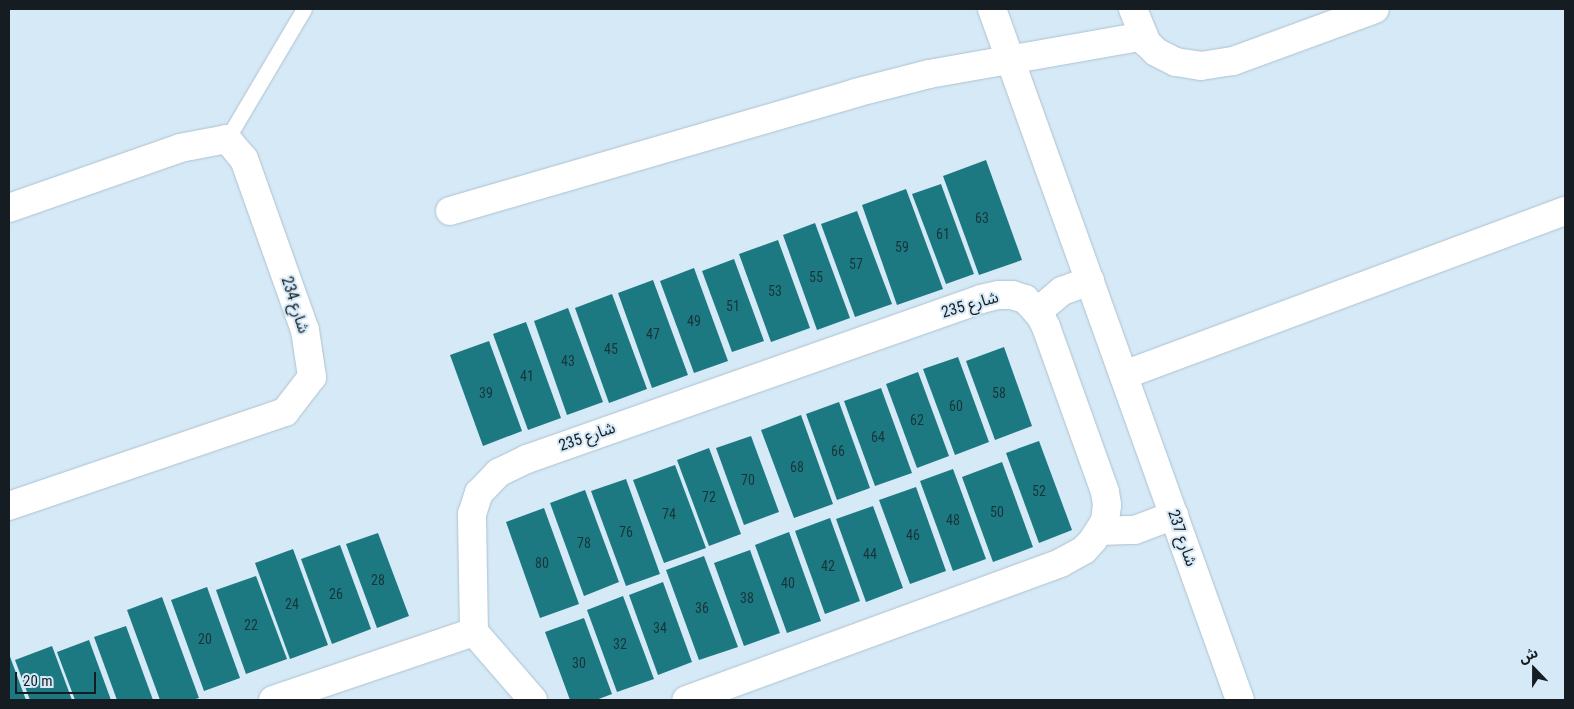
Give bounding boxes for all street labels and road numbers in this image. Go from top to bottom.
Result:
street label: شارع 234 [277,274,313,336]
street label: شارع 235 [939,288,1001,322]
street label: شارع 235 [556,418,618,456]
street label: شارع 237 [1163,507,1201,569]

